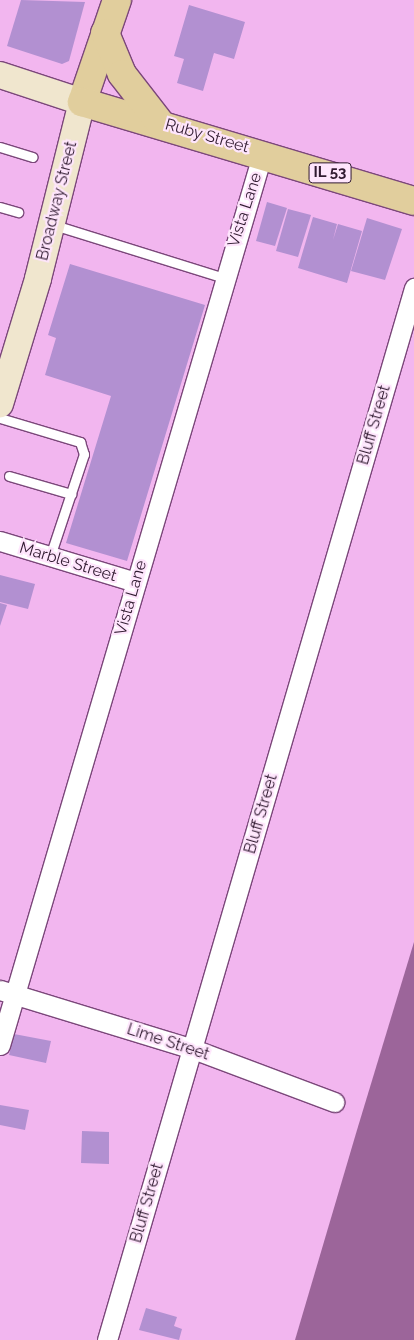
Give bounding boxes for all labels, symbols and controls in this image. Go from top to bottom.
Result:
street label: Ruby Street [163,115,251,157]
street label: Broadway Street [33,139,81,263]
road number: IL 53 [308,160,352,186]
street label: Vista Lane [224,170,266,250]
street label: Bluff Street [353,383,395,467]
street label: Marble Street [17,538,119,586]
street label: Vista Lane [111,558,151,638]
street label: Bluff Street [240,772,282,856]
street label: Lime Street [124,1020,212,1064]
street label: Bluff Street [126,1161,168,1245]

